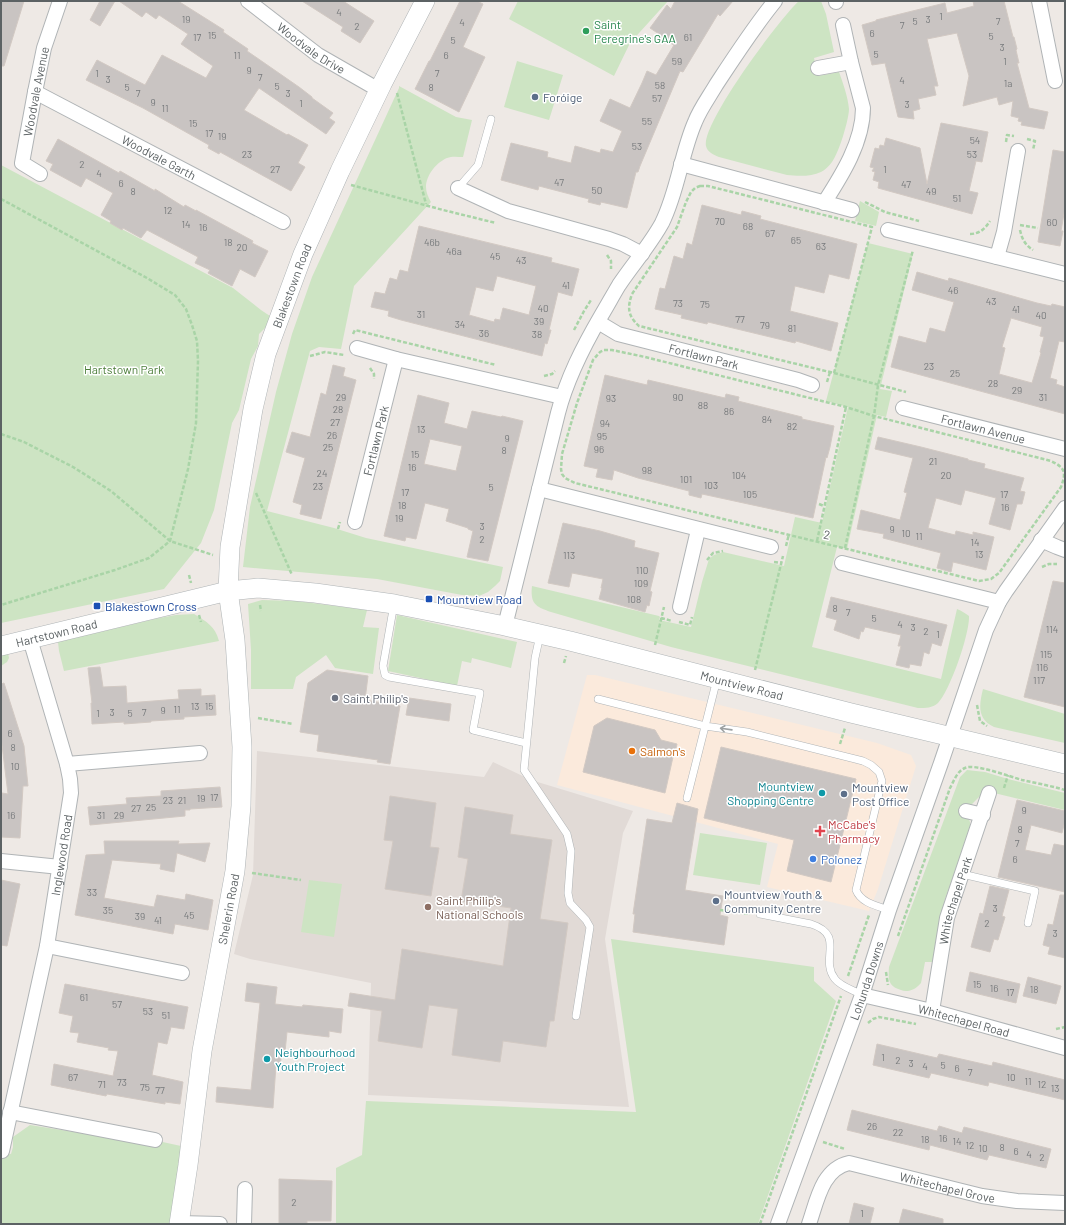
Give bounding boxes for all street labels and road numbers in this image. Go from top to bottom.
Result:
street label: Woodvale Drive [275,19,348,76]
street label: Woodvale Avenue [20,45,51,137]
street label: Woodvale Garth [120,132,198,182]
street label: Blakestown Road [269,241,314,330]
street label: Fortlawn Park [667,340,740,372]
street label: Fortlawn Park [360,404,391,477]
street label: Fortlawn Avenue [940,411,1027,446]
street label: 2 [822,526,832,542]
street label: Hartstown Road [14,616,99,649]
street label: Mountview Road [699,668,785,702]
street label: Inglewood Road [48,813,75,897]
street label: Whitechapel Park [936,855,974,946]
street label: Shelerin Road [215,872,241,946]
street label: Lohunda Downs [846,939,886,1022]
street label: Whitechapel Road [917,1001,1011,1039]
street label: Whitechapel Grove [898,1169,996,1205]

